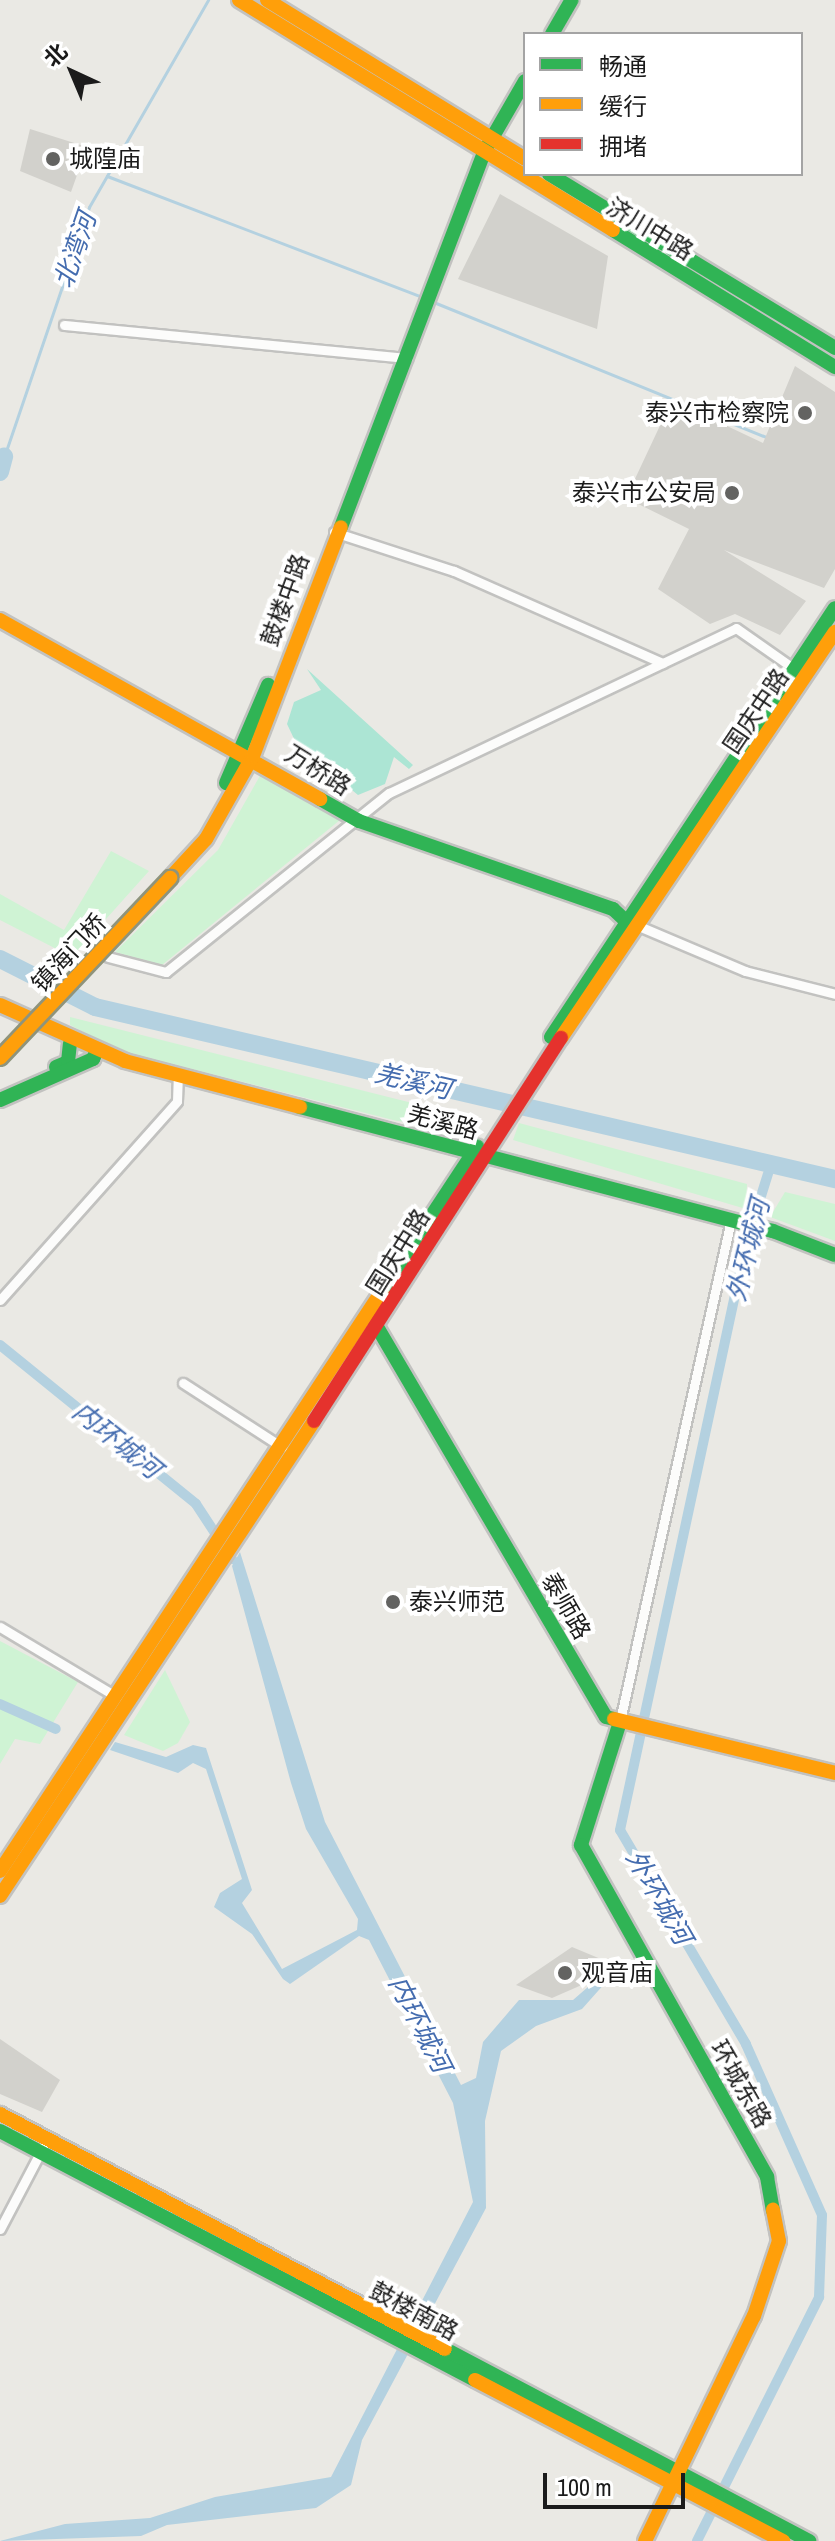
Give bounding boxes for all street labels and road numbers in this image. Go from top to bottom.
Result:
street label: 济川中路 [601,192,699,266]
street label: 鼓楼中路 [255,550,315,650]
street label: 国庆中路 [717,663,795,759]
street label: 万桥路 [280,739,356,801]
street label: 镇海门桥 [26,908,112,998]
street label: 羌溪路 [404,1099,482,1145]
street label: 国庆中路 [360,1204,436,1300]
street label: 泰师路 [536,1568,596,1644]
street label: 环城东路 [705,2035,777,2133]
street label: 鼓楼南路 [365,2276,463,2346]

